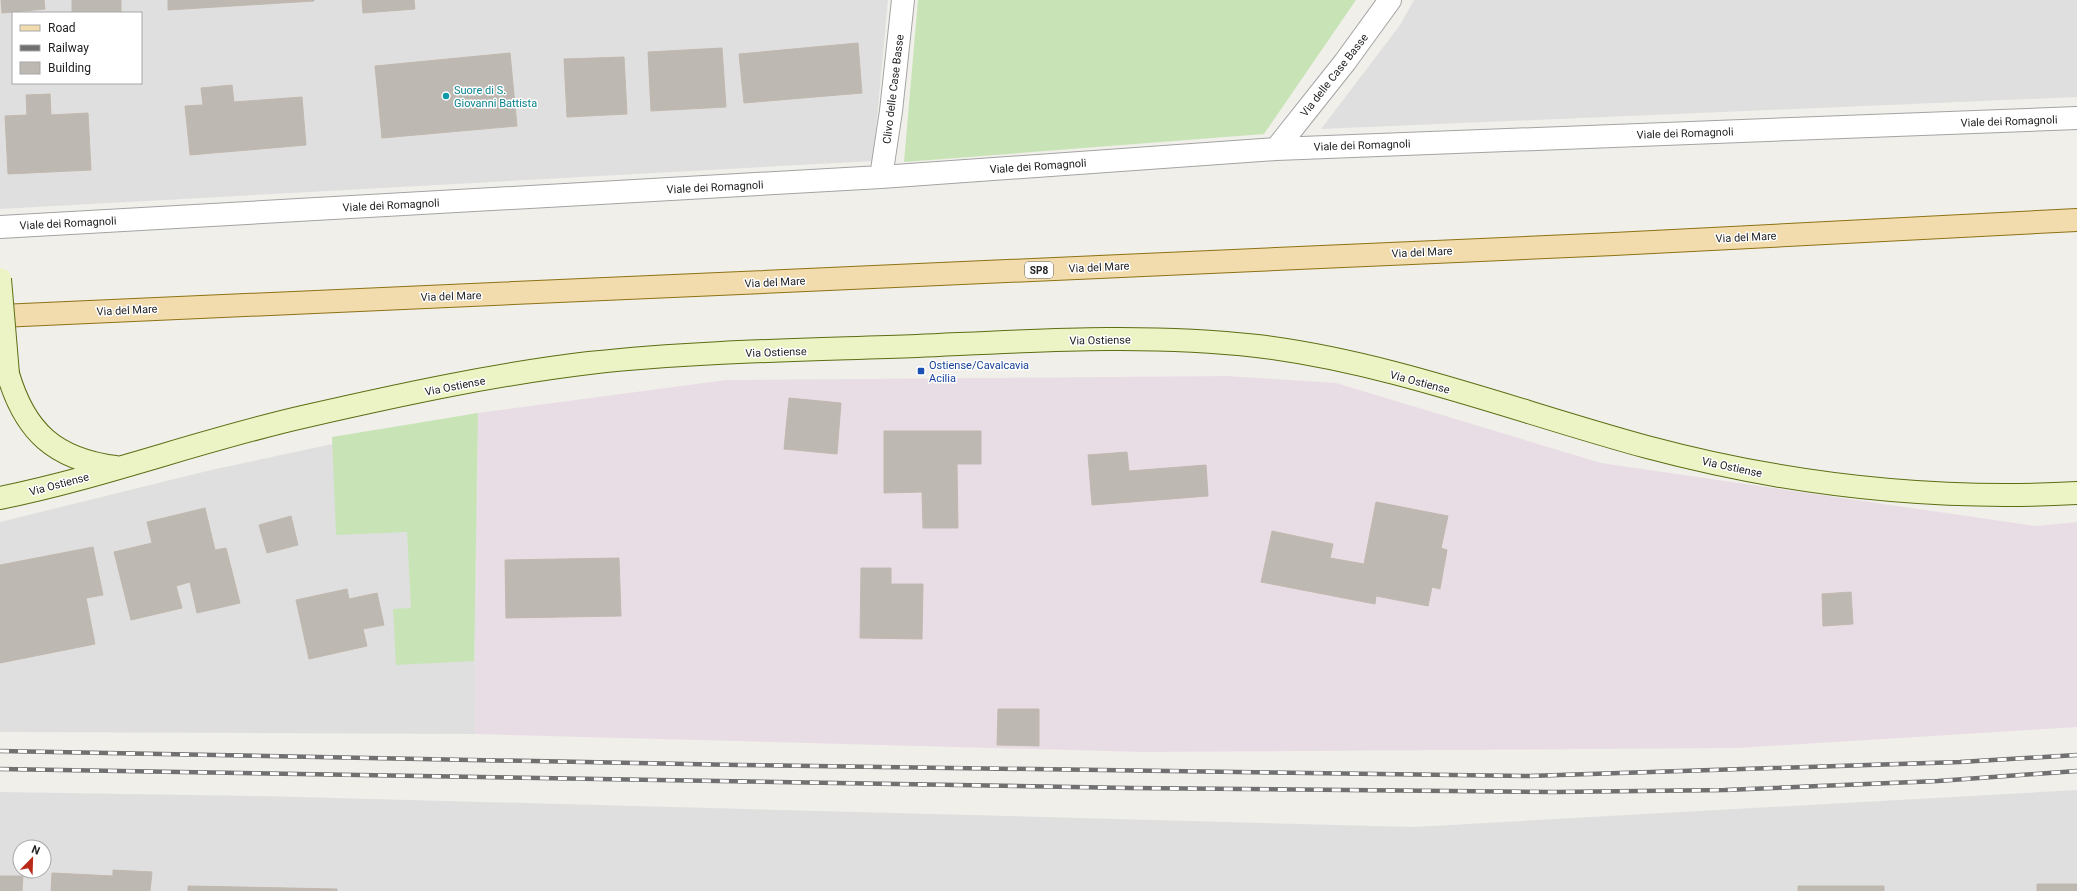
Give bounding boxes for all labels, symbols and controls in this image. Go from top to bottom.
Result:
legend [12,12,142,84]
text: Road [48,21,76,35]
street label: Via delle Case Basse [1298,31,1371,119]
street label: Clivo delle Case Basse [880,33,907,145]
text: Railway [48,41,89,55]
text: Building [48,61,91,75]
place label: Suore di S. Giovanni Battista [454,84,537,110]
marker: Suore di S. Giovanni Battista [441,91,451,101]
street label: Viale dei Romagnoli [1960,113,2058,130]
street label: Viale dei Romagnoli [1636,125,1734,142]
street label: Viale dei Romagnoli [1313,137,1411,154]
street label: Viale dei Romagnoli [989,157,1087,176]
street label: Viale dei Romagnoli [666,178,764,197]
street label: Viale dei Romagnoli [342,196,440,215]
street label: Viale dei Romagnoli [19,214,117,233]
street label: Via del Mare [1715,229,1777,246]
street label: Via del Mare [1391,244,1453,261]
street label: Via del Mare [1068,259,1130,276]
road number: SP8 [1025,262,1053,278]
street label: Via del Mare [744,274,806,291]
street label: Via del Mare [420,289,482,304]
street label: Via del Mare [96,302,158,319]
street label: Via Ostiense [1069,333,1131,348]
street label: Via Ostiense [745,345,807,360]
place label: Ostiense/Cavalcavia Acilia [929,359,1029,385]
marker: Ostiense/Cavalcavia Acilia [916,366,926,376]
street label: Via Ostiense [1389,368,1451,397]
street label: Via Ostiense [424,374,487,399]
street label: Via Ostiense [1701,455,1763,480]
street label: Via Ostiense [28,470,91,499]
north arrow [12,839,52,879]
text: N [30,843,42,858]

